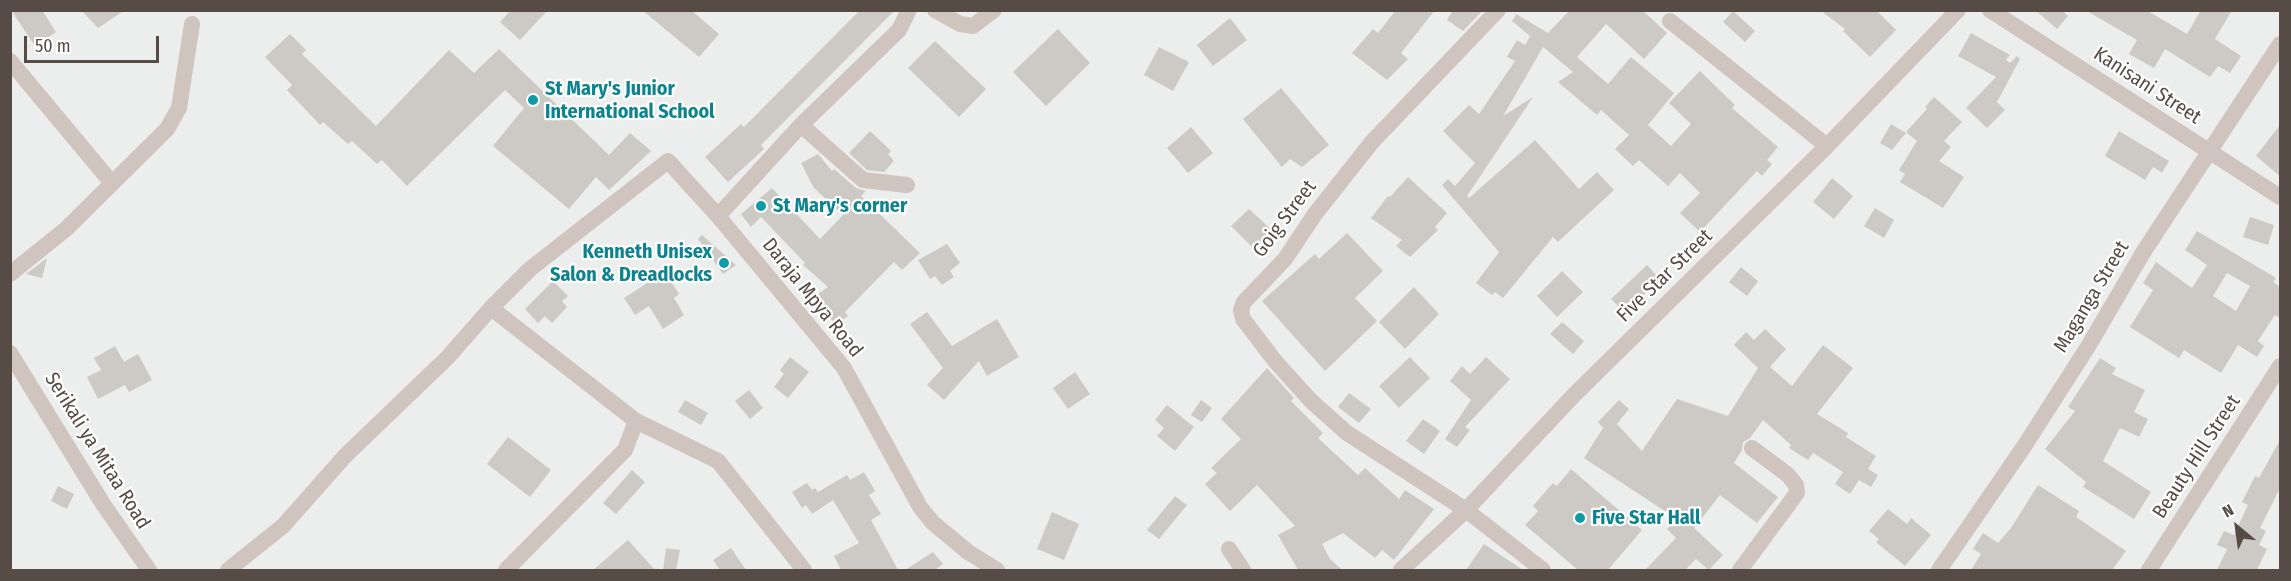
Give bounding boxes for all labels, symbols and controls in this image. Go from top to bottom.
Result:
scale bar [27,24,162,62]
text: 50 m [35,35,71,57]
street label: Kanisani Street [2089,42,2205,130]
place label: St Mary's Junior International School [545,77,715,124]
marker: St Mary's Junior International School [526,93,540,107]
street label: Goig Street [1248,176,1322,262]
place label: St Mary's corner [773,194,907,218]
marker: St Mary's corner [754,199,768,213]
street label: Five Star Street [1612,224,1718,328]
street label: Daraja Mpya Road [757,234,867,362]
street label: Maganga Street [2049,237,2135,357]
place label: Kenneth Unisex Salon & Dreadlocks [550,240,712,287]
marker: Kenneth Unisex Salon & Dreadlocks [717,256,731,270]
street label: Serikali ya Mitaa Road [39,368,155,534]
street label: Beauty Hill Street [2148,391,2246,523]
north arrow [2207,497,2267,557]
text: N [2219,500,2237,521]
place label: Five Star Hall [1592,506,1700,530]
marker: Five Star Hall [1573,511,1587,525]

